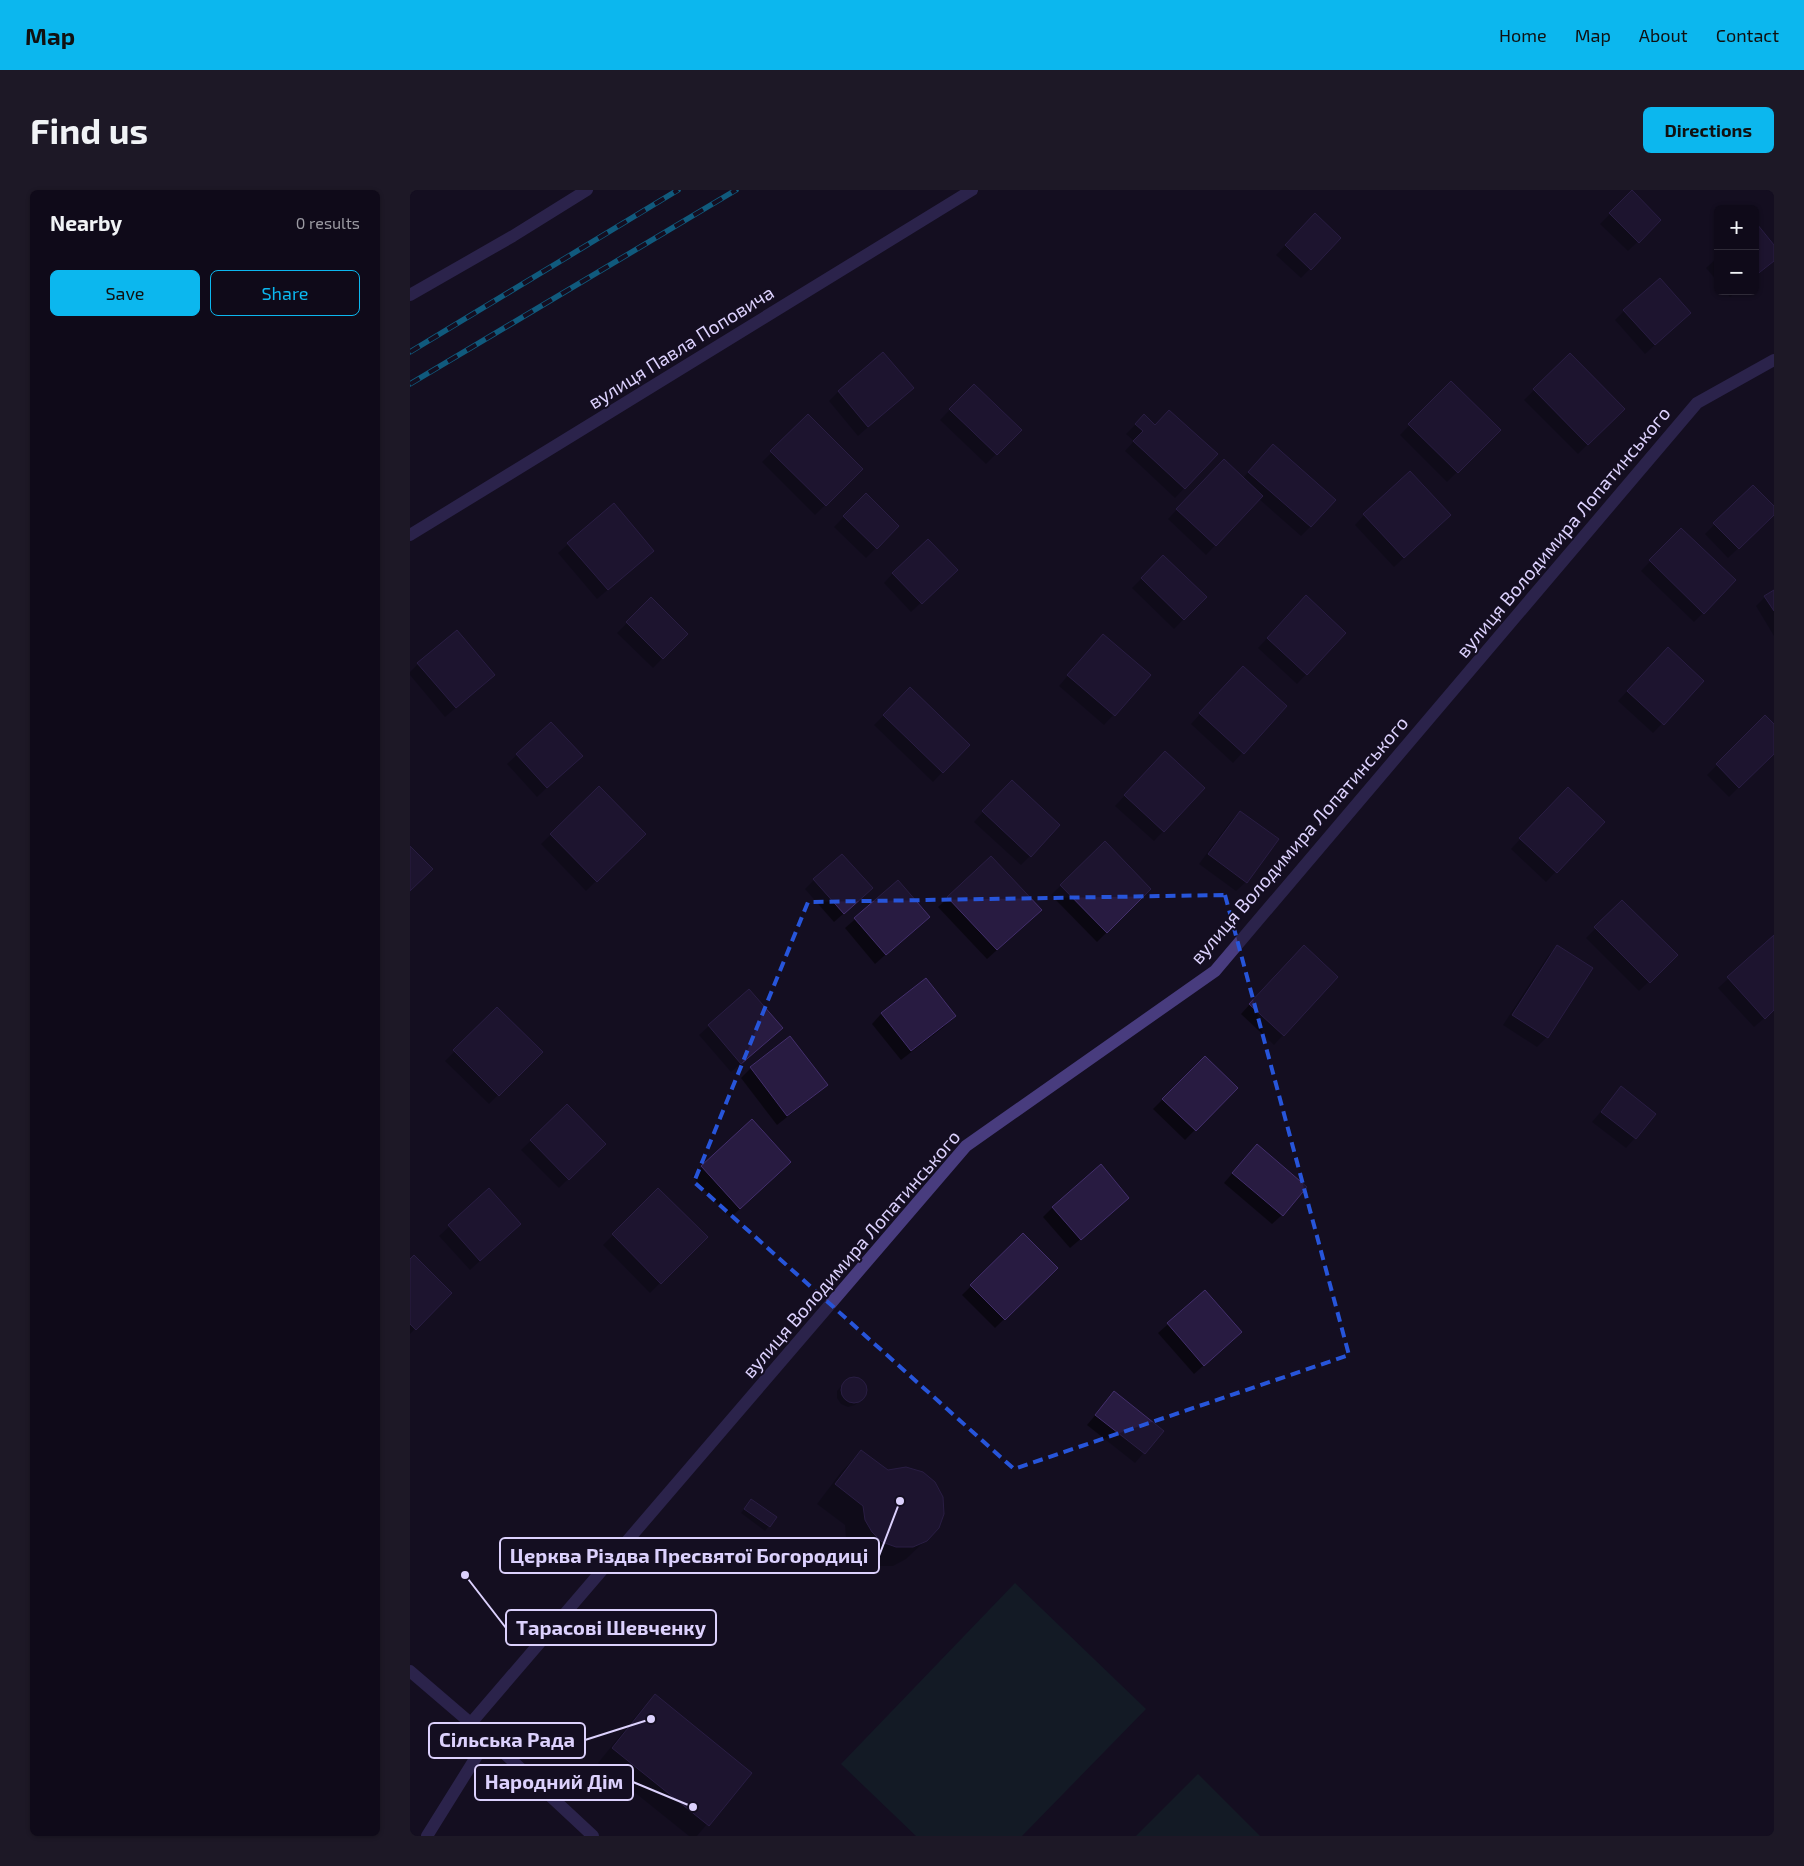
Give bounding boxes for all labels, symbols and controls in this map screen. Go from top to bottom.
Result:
text: Map [25,21,75,50]
text: Home [1499,24,1547,46]
text: Map [1575,24,1611,46]
text: About [1639,24,1688,46]
text: Contact [1716,24,1779,46]
button: Directions [1643,107,1774,153]
text: Find us [30,109,148,151]
map controls [1714,205,1759,295]
button: + [1714,205,1759,250]
text: Nearby [50,210,122,235]
text: 0 results [296,213,360,232]
button: − [1714,250,1759,295]
button: Save [50,270,200,316]
button: Share [210,270,360,316]
street label: вулиця Павла Поповича [584,280,778,414]
street label: вулиця Володимира Лопатинського [1451,402,1675,662]
street label: вулиця Володимира Лопатинського [1185,711,1413,969]
street label: вулиця Володимира Лопатинського [737,1125,965,1383]
callout: Церква Різдва Пресвятої Богородиці [500,1538,879,1573]
text: Церква Різдва Пресвятої Богородиці [510,1543,868,1567]
callout: Тарасові Шевченку [506,1610,716,1645]
text: Тарасові Шевченку [516,1615,707,1639]
callout: Сільська Рада [429,1723,585,1758]
text: Сільська Рада [439,1727,575,1751]
callout: Народний Дім [475,1765,633,1800]
text: Народний Дім [485,1769,623,1793]

